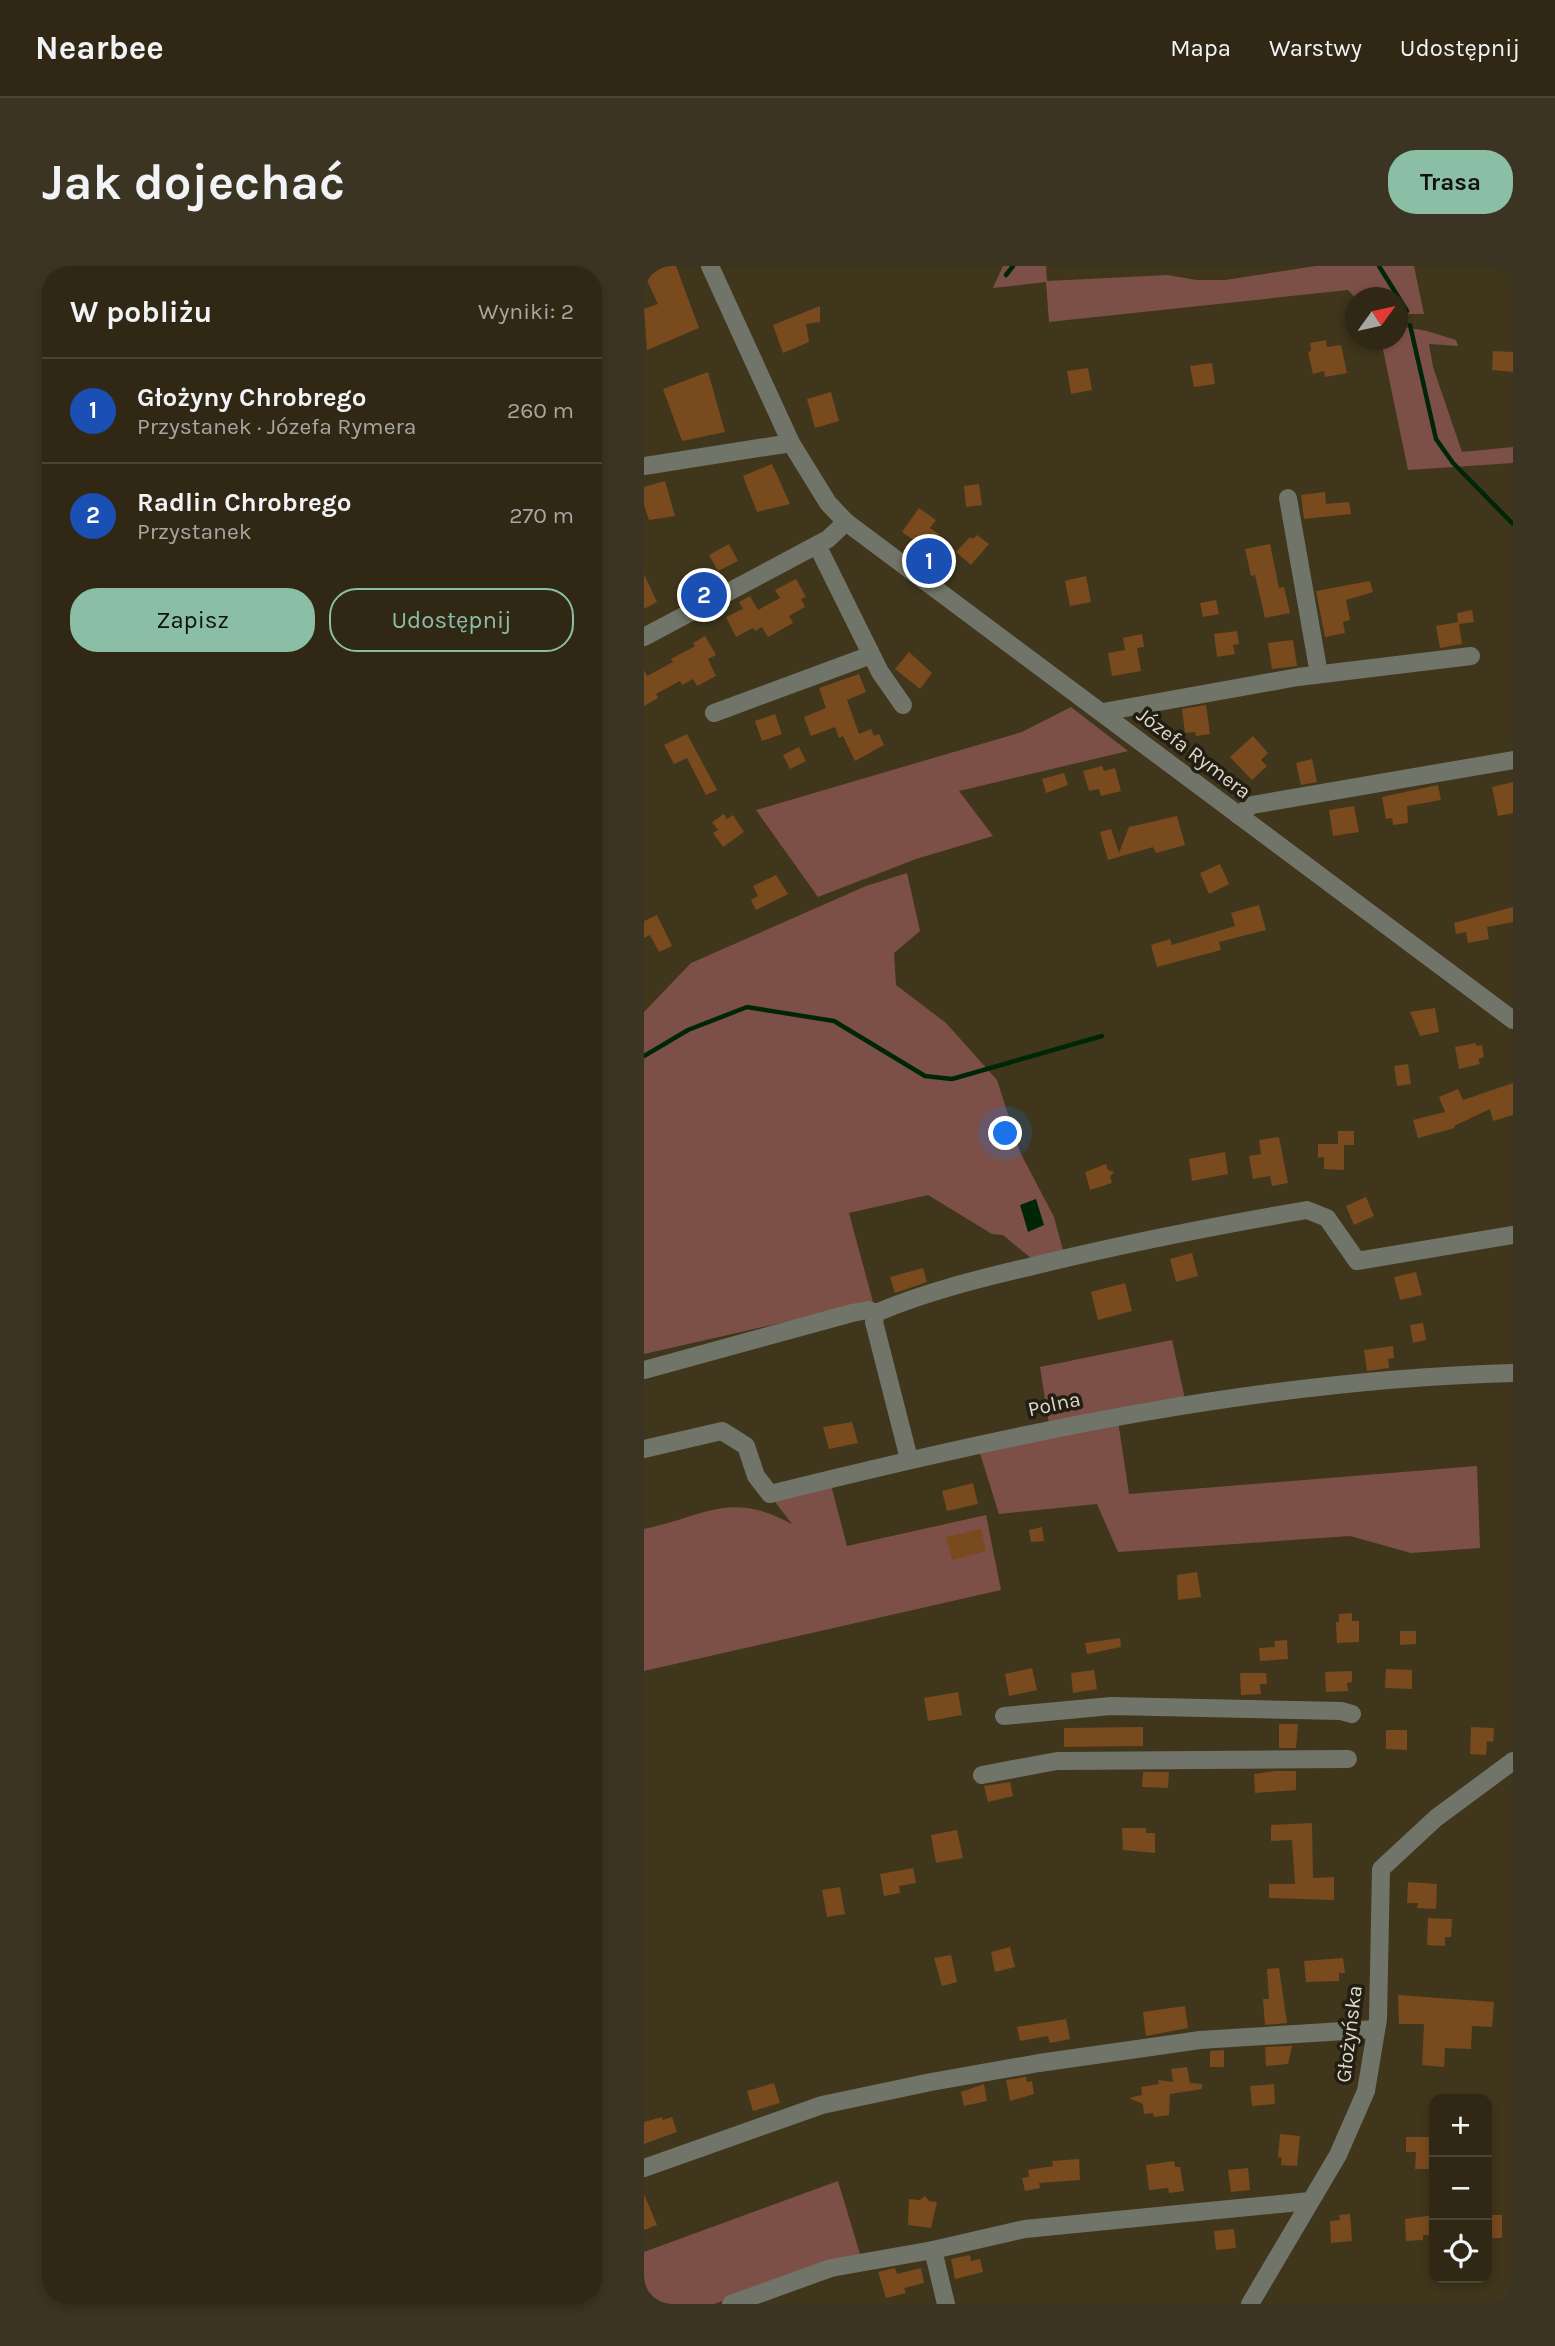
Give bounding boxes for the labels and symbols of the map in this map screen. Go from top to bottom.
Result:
north arrow [1345,287,1408,350]
pin: 1 [906,535,952,587]
pin: 2 [681,569,727,621]
street label: Józefa Rymera [1132,702,1256,804]
your location [988,1116,1022,1150]
street label: Polna [1025,1387,1083,1421]
street label: Głożyńska [1331,1984,1367,2084]

